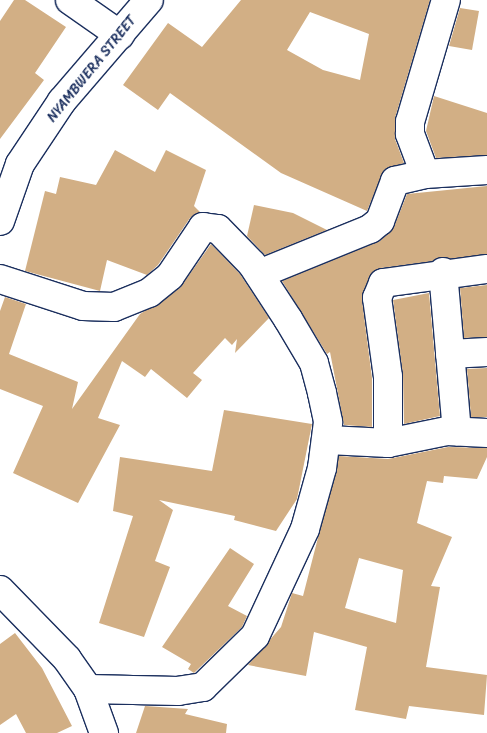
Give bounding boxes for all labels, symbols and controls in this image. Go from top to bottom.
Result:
street label: NYAMBWERA STREET [44,12,140,126]

